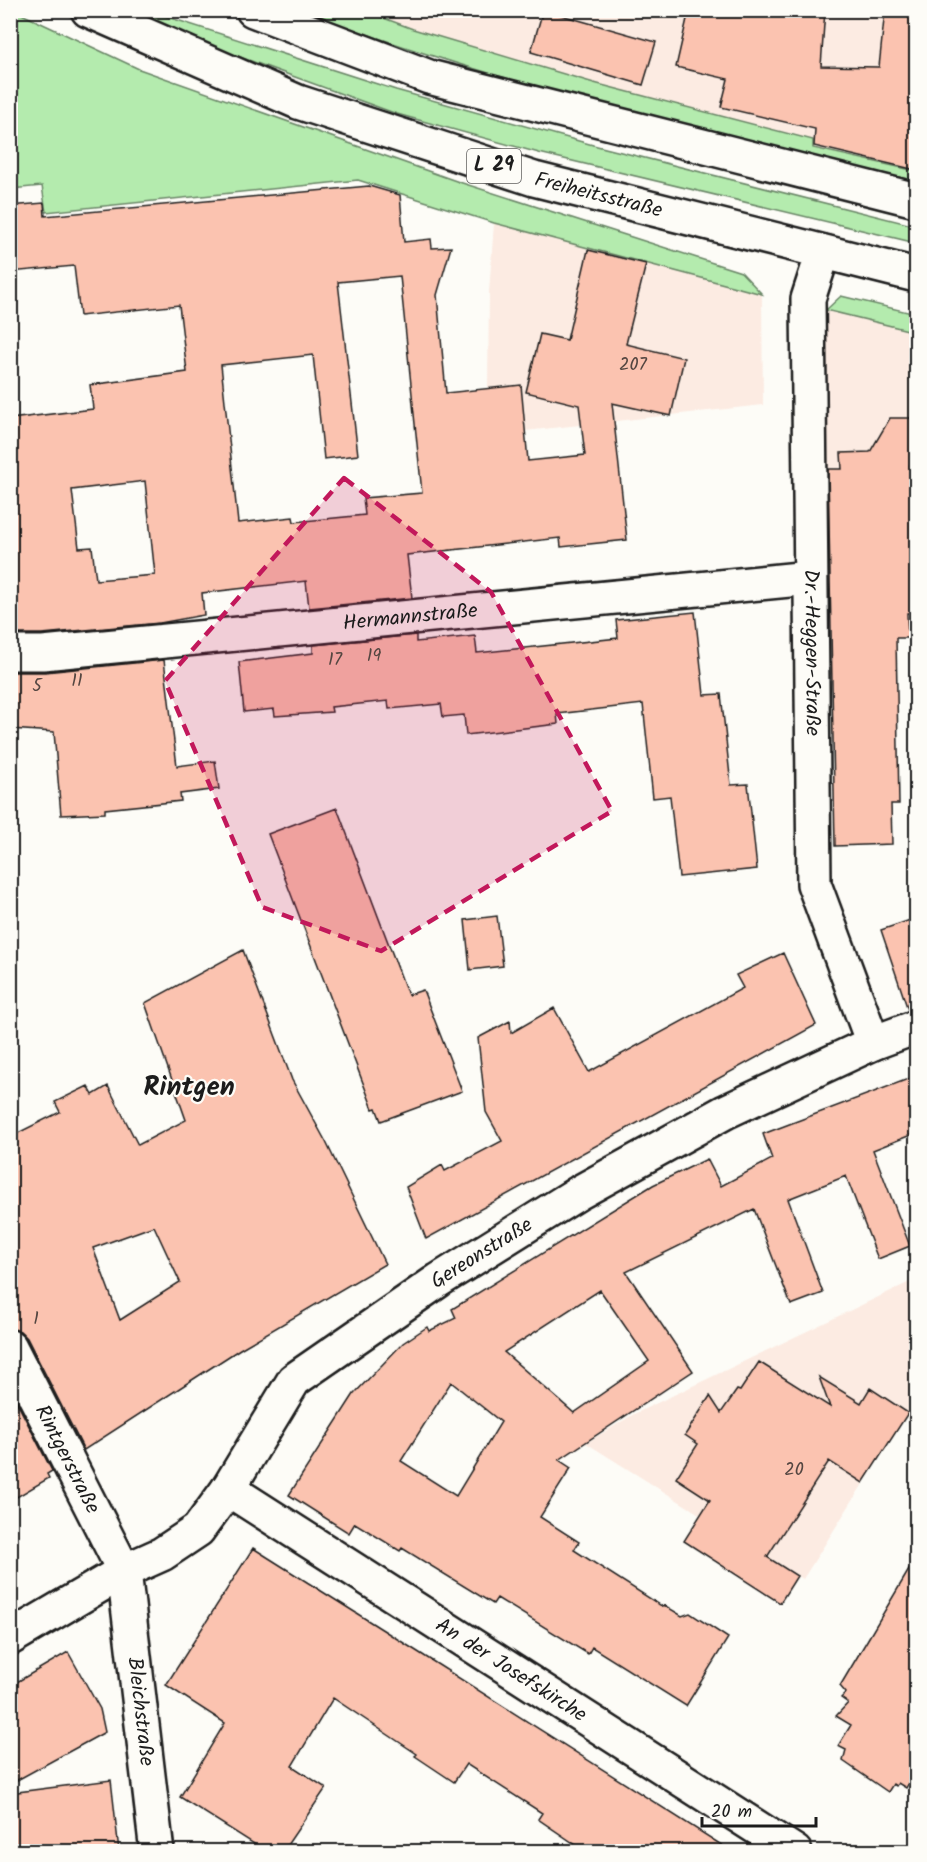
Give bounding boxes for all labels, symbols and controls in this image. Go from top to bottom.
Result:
road number: L 29 [467,149,521,183]
street label: Freiheitsstraße [531,163,666,227]
house number: 207 [619,351,648,380]
street label: Dr.-Heggen-Straße [794,569,829,737]
street label: Hermannstraße [341,594,480,640]
house number: 19 [367,642,381,671]
house number: 17 [328,646,343,675]
house number: 11 [71,667,83,696]
house number: 5 [32,672,43,701]
district label: Rintgen [143,1066,235,1109]
street label: Gereonstraße [424,1209,540,1298]
house number: 1 [33,1305,39,1334]
street label: Rintgerstraße [26,1399,109,1520]
house number: 20 [784,1456,804,1485]
street label: An der Josefskirche [429,1609,594,1731]
street label: Bleichstraße [118,1656,163,1768]
scale bar [702,1790,816,1828]
text: 20 m [711,1798,752,1827]

